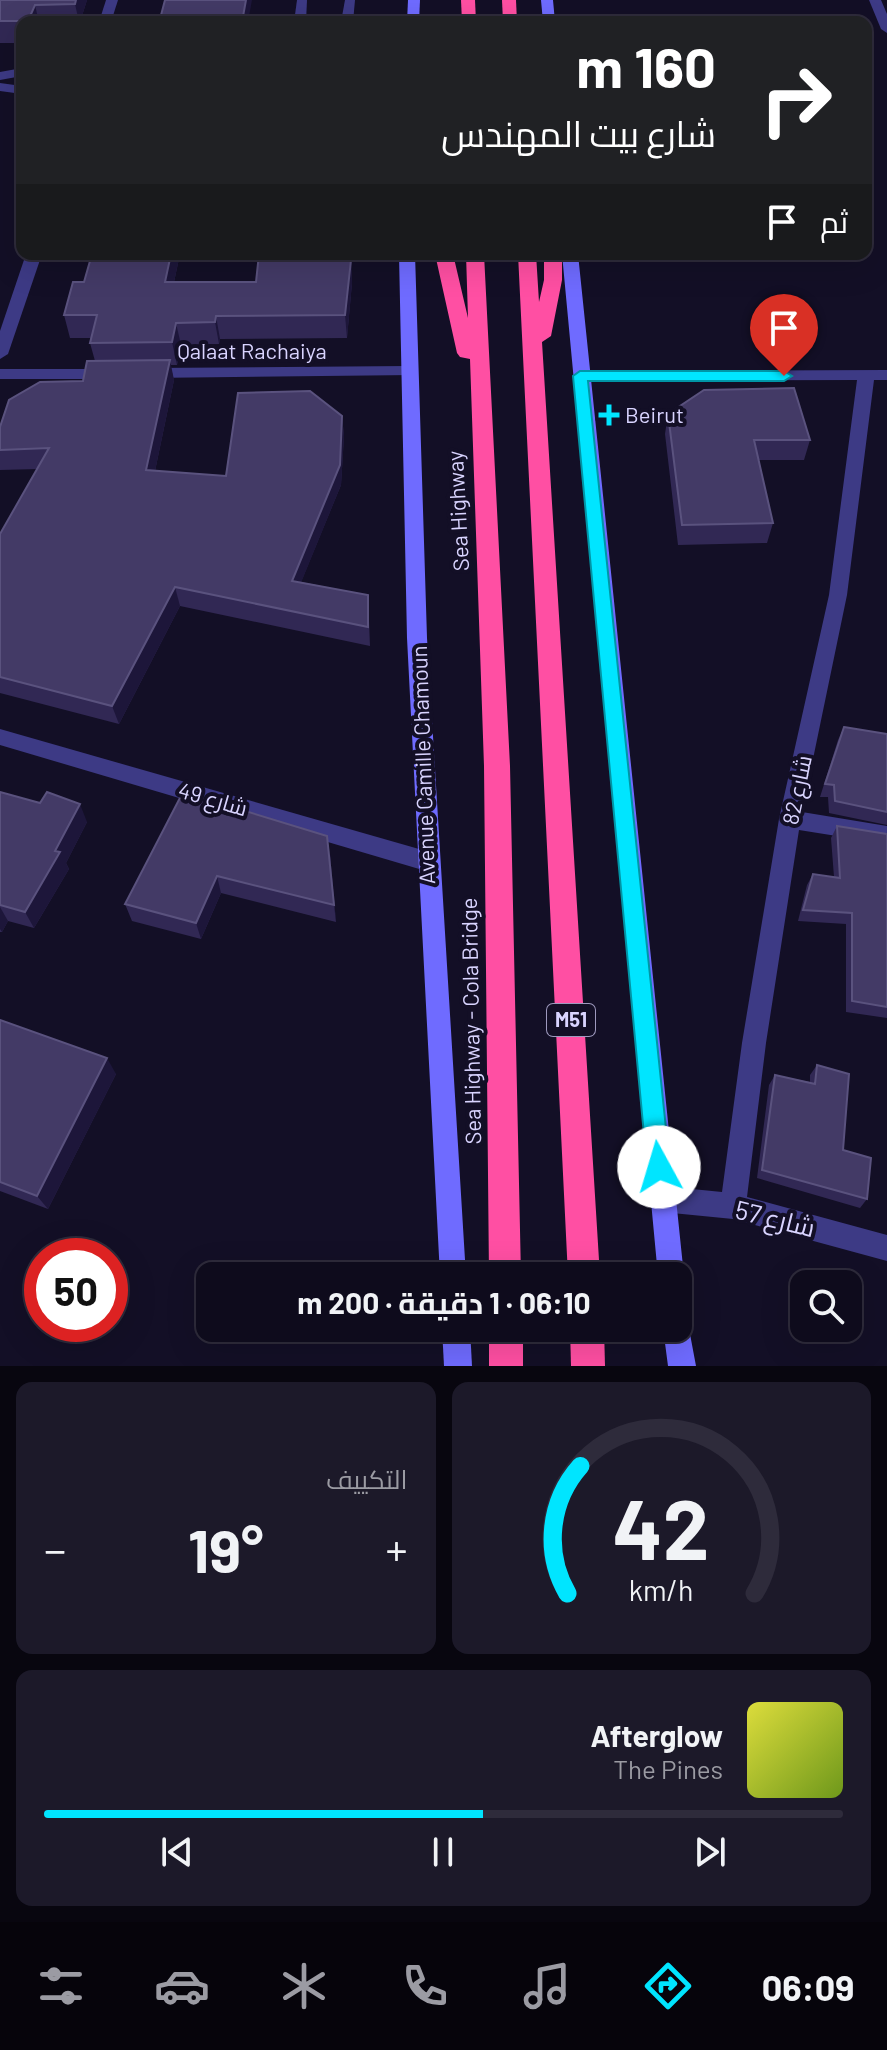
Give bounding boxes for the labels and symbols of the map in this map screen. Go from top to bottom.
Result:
pin [750,294,818,376]
street label: Qalaat Rachaiya [177,337,327,363]
place label: Beirut [625,401,684,427]
marker: Beirut [600,406,618,424]
street label: Sea Highway [441,450,473,572]
street label: Avenue Camille Chamoun [405,645,439,885]
street label: شارع 82 [776,753,819,827]
street label: شارع 49 [175,776,251,823]
street label: Sea Highway - Cola Bridge [455,897,485,1145]
road number: M51 [547,1004,595,1036]
position arrow [617,1125,701,1209]
street label: شارع 57 [731,1193,819,1245]
speed limit sign: 50 [24,1238,128,1342]

